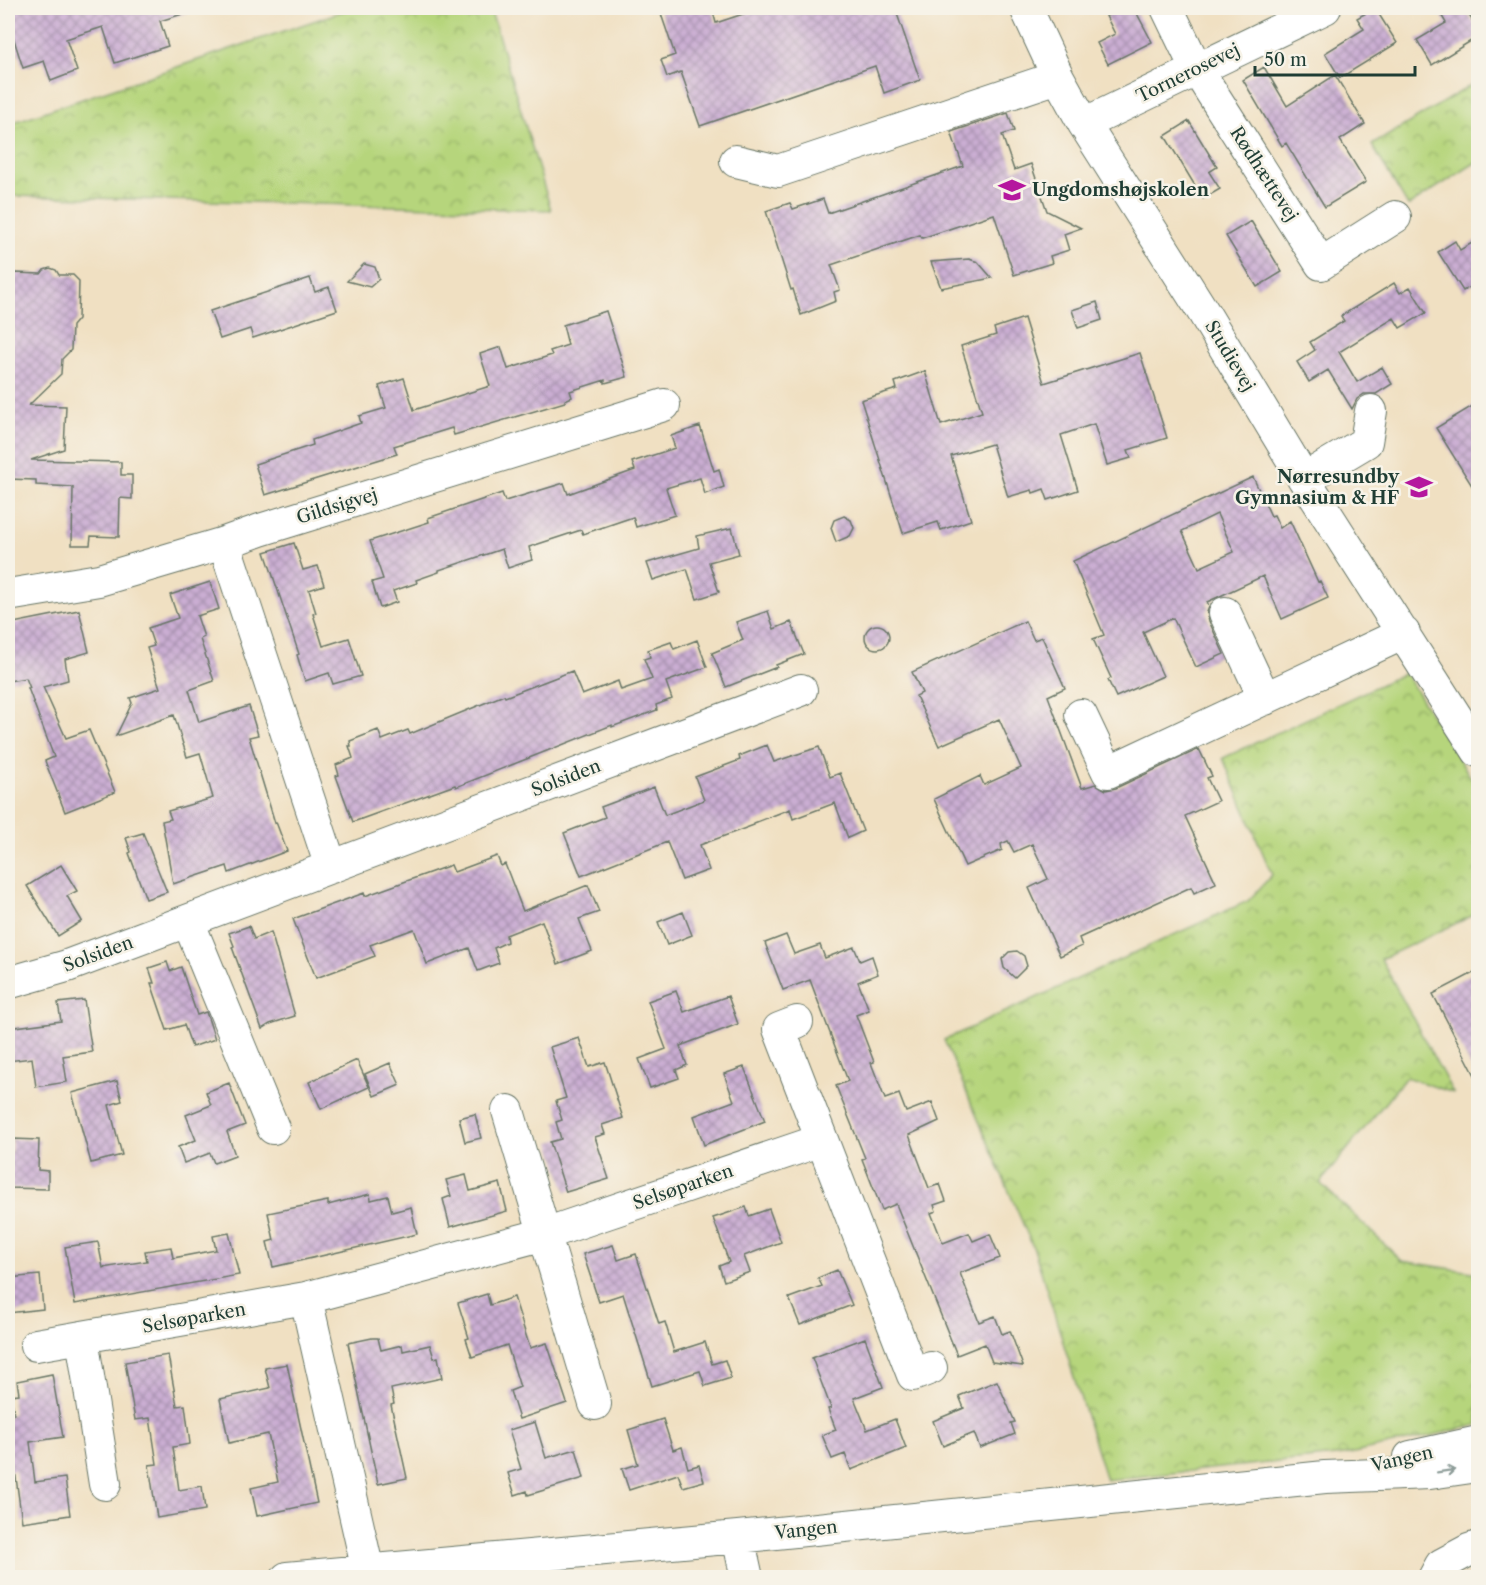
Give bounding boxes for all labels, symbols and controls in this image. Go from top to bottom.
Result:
street label: Tornerosevej [1133,39,1243,107]
scale bar [1255,39,1416,77]
text: 50 m [1264,49,1307,71]
street label: Rødhættevej [1225,123,1303,225]
school or university icon: Ungdomshøjskolen [997,175,1027,205]
place label: Ungdomshøjskolen [1032,179,1210,201]
street label: Studievej [1200,317,1260,395]
place label: Nørresundby Gymnasium & HF [1235,466,1400,509]
school or university icon: Nørresundby Gymnasium & HF [1404,472,1434,502]
street label: Gildsigvej [294,483,380,529]
street label: Solsiden [528,755,604,801]
street label: Solsiden [60,931,136,977]
street label: Selsøparken [630,1160,736,1214]
street label: Selsøparken [141,1298,247,1338]
street label: Vangen [1368,1441,1435,1477]
one-way arrow [1435,1465,1455,1476]
street label: Vangen [773,1516,838,1544]

